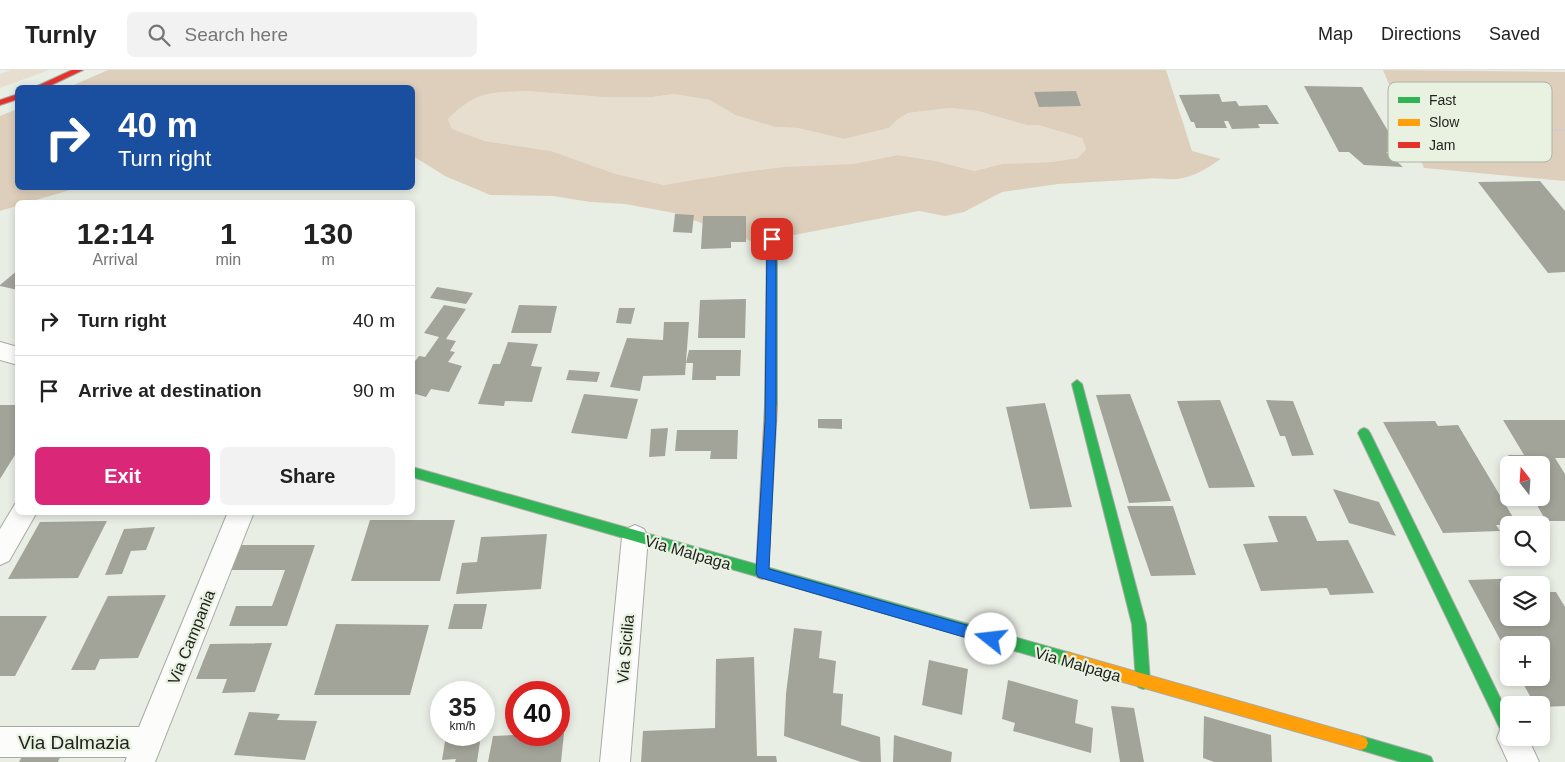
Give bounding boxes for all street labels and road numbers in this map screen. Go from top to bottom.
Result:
street label: Via Malpaga [643,532,733,573]
street label: Via Campania [165,587,218,687]
street label: Via Sicilia [614,614,637,684]
street label: Via Malpaga [1033,644,1123,685]
street label: Via Dalmazia [18,732,130,753]

